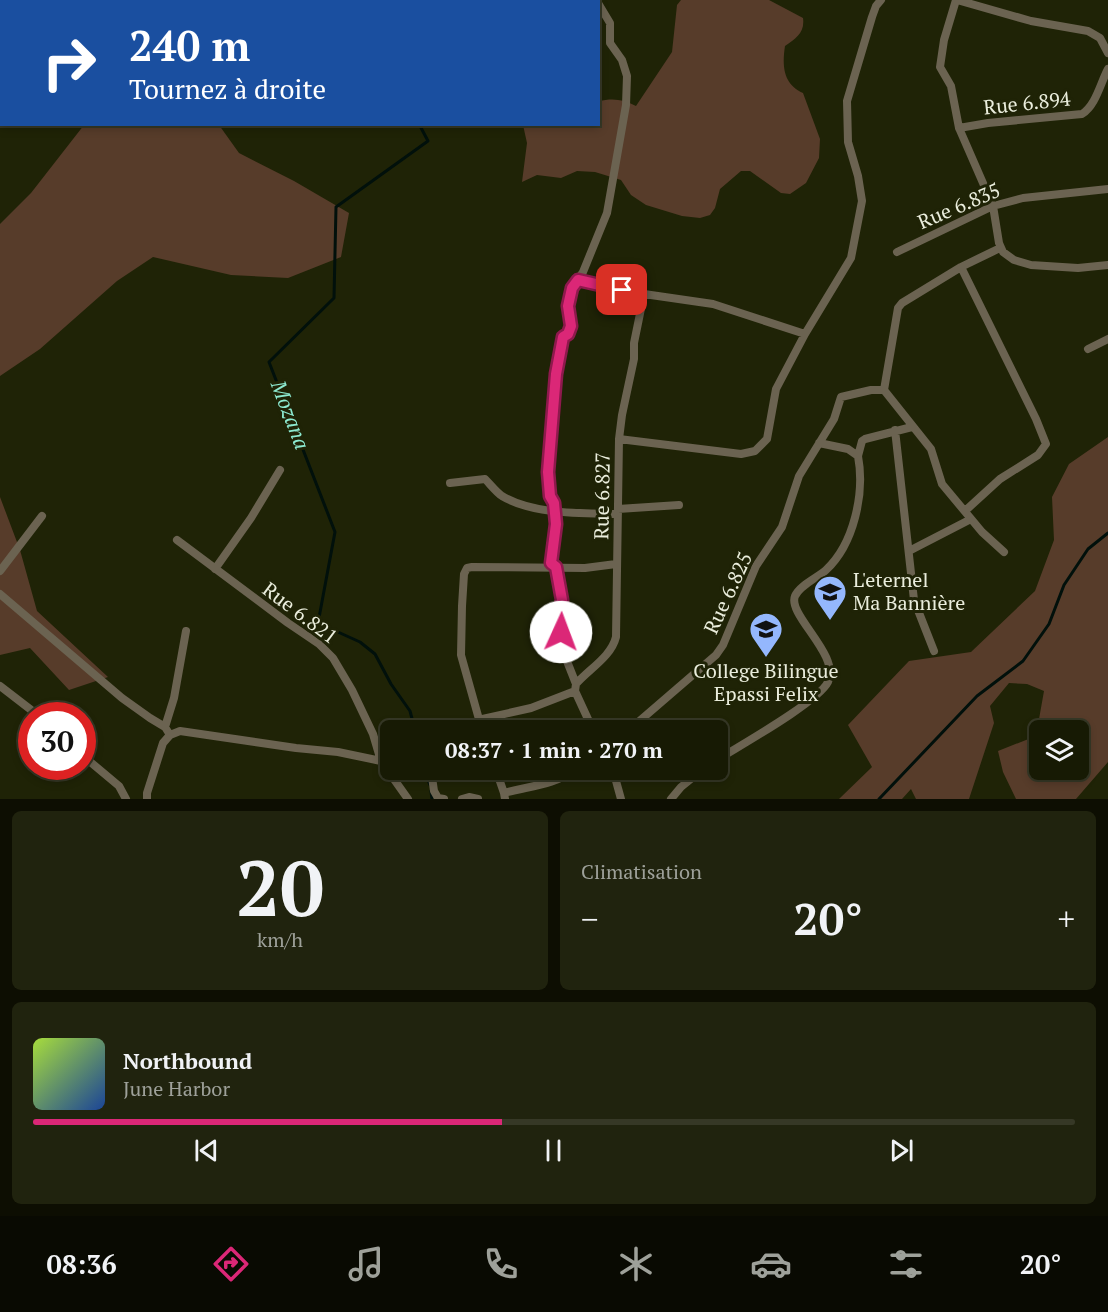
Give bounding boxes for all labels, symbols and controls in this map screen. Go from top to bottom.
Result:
text: 240 m [129,17,250,73]
icon: right [30,24,108,102]
text: Tournez à droite [129,71,326,107]
street label: Rue 6.894 [982,84,1072,120]
street label: Rue 6.835 [913,176,1004,235]
pin [596,264,647,315]
icon: arrive [605,273,638,306]
water label: Mozana [265,375,317,453]
street label: Rue 6.827 [587,452,616,540]
street label: Rue 6.825 [697,547,758,638]
place label: L'eternel Ma Bannière [853,566,965,616]
school or university icon: L'eternel Ma Bannière [812,574,848,621]
street label: Rue 6.821 [257,576,343,650]
position arrow [529,600,593,664]
school or university icon: College Bilingue Epassi Felix [748,611,784,658]
place label: College Bilingue Epassi Felix [693,657,839,707]
speed limit sign: 30 [18,702,96,780]
map controls [1029,720,1089,780]
button: layers [1029,720,1089,780]
text: 08:37 · 1 min · 270 m [445,735,663,764]
text: 20 [236,835,324,938]
text: Climatisation [581,858,702,885]
text: 20° [793,888,863,948]
text: − [581,897,599,940]
text: + [1057,897,1075,940]
text: km/h [257,926,303,953]
text: Northbound [123,1046,252,1075]
text: June Harbor [123,1075,230,1102]
icon: previous [190,1134,223,1167]
icon: pause [537,1134,570,1167]
icon: next [885,1134,918,1167]
icon: directions [210,1243,252,1285]
icon: music [345,1243,387,1285]
icon: phone [480,1243,522,1285]
icon: climate [615,1243,657,1285]
icon: car [750,1243,792,1285]
icon: filters [885,1243,927,1285]
text: 08:36 [47,1246,117,1282]
text: 20° [1020,1246,1061,1282]

